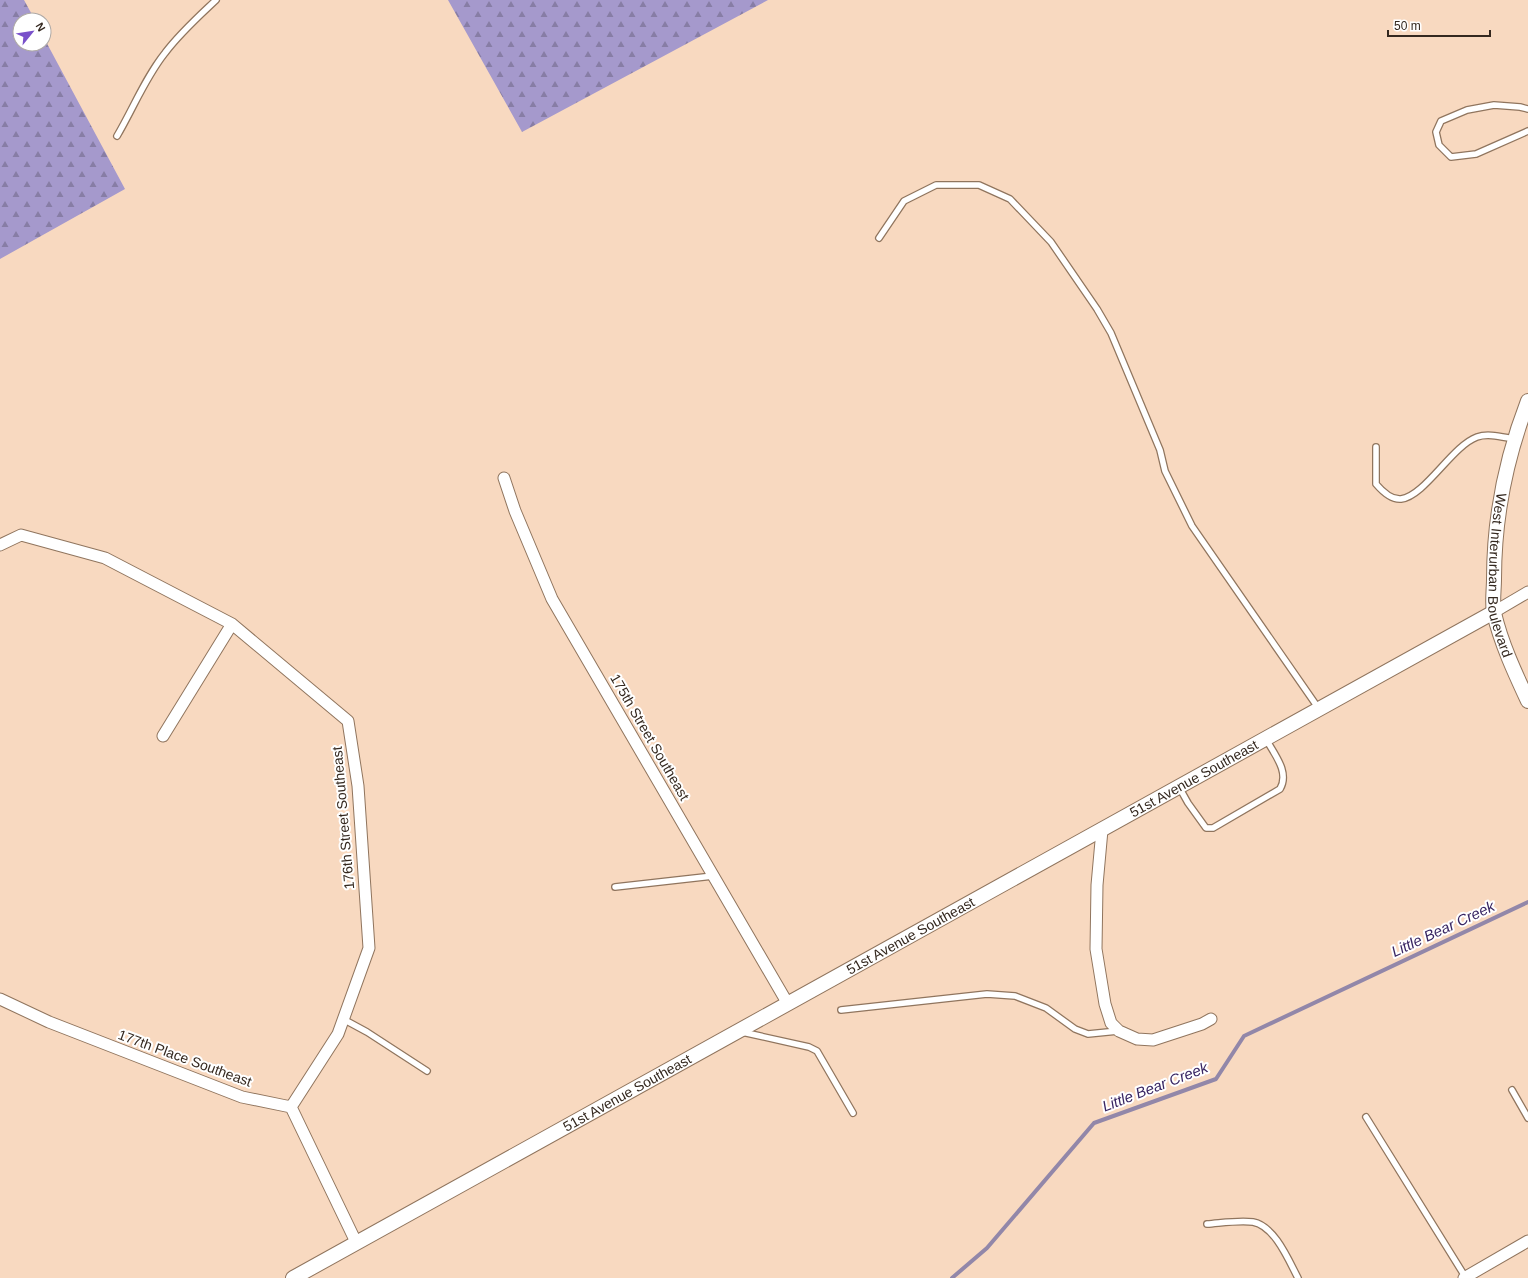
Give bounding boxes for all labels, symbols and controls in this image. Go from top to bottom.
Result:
north arrow [12,12,52,52]
scale bar [1388,12,1490,38]
text: 50 m [1394,19,1421,33]
text: N [33,21,48,33]
street label: West Interurban Boulevard [1485,492,1516,660]
street label: 175th Street Southeast [607,671,693,803]
street label: 51st Avenue Southeast [1127,737,1261,820]
street label: 176th Street Southeast [329,746,357,890]
street label: 51st Avenue Southeast [844,894,977,978]
water label: Little Bear Creek [1389,897,1498,960]
street label: 177th Place Southeast [116,1026,254,1090]
street label: 51st Avenue Southeast [560,1051,694,1135]
water label: Little Bear Creek [1100,1058,1211,1114]

